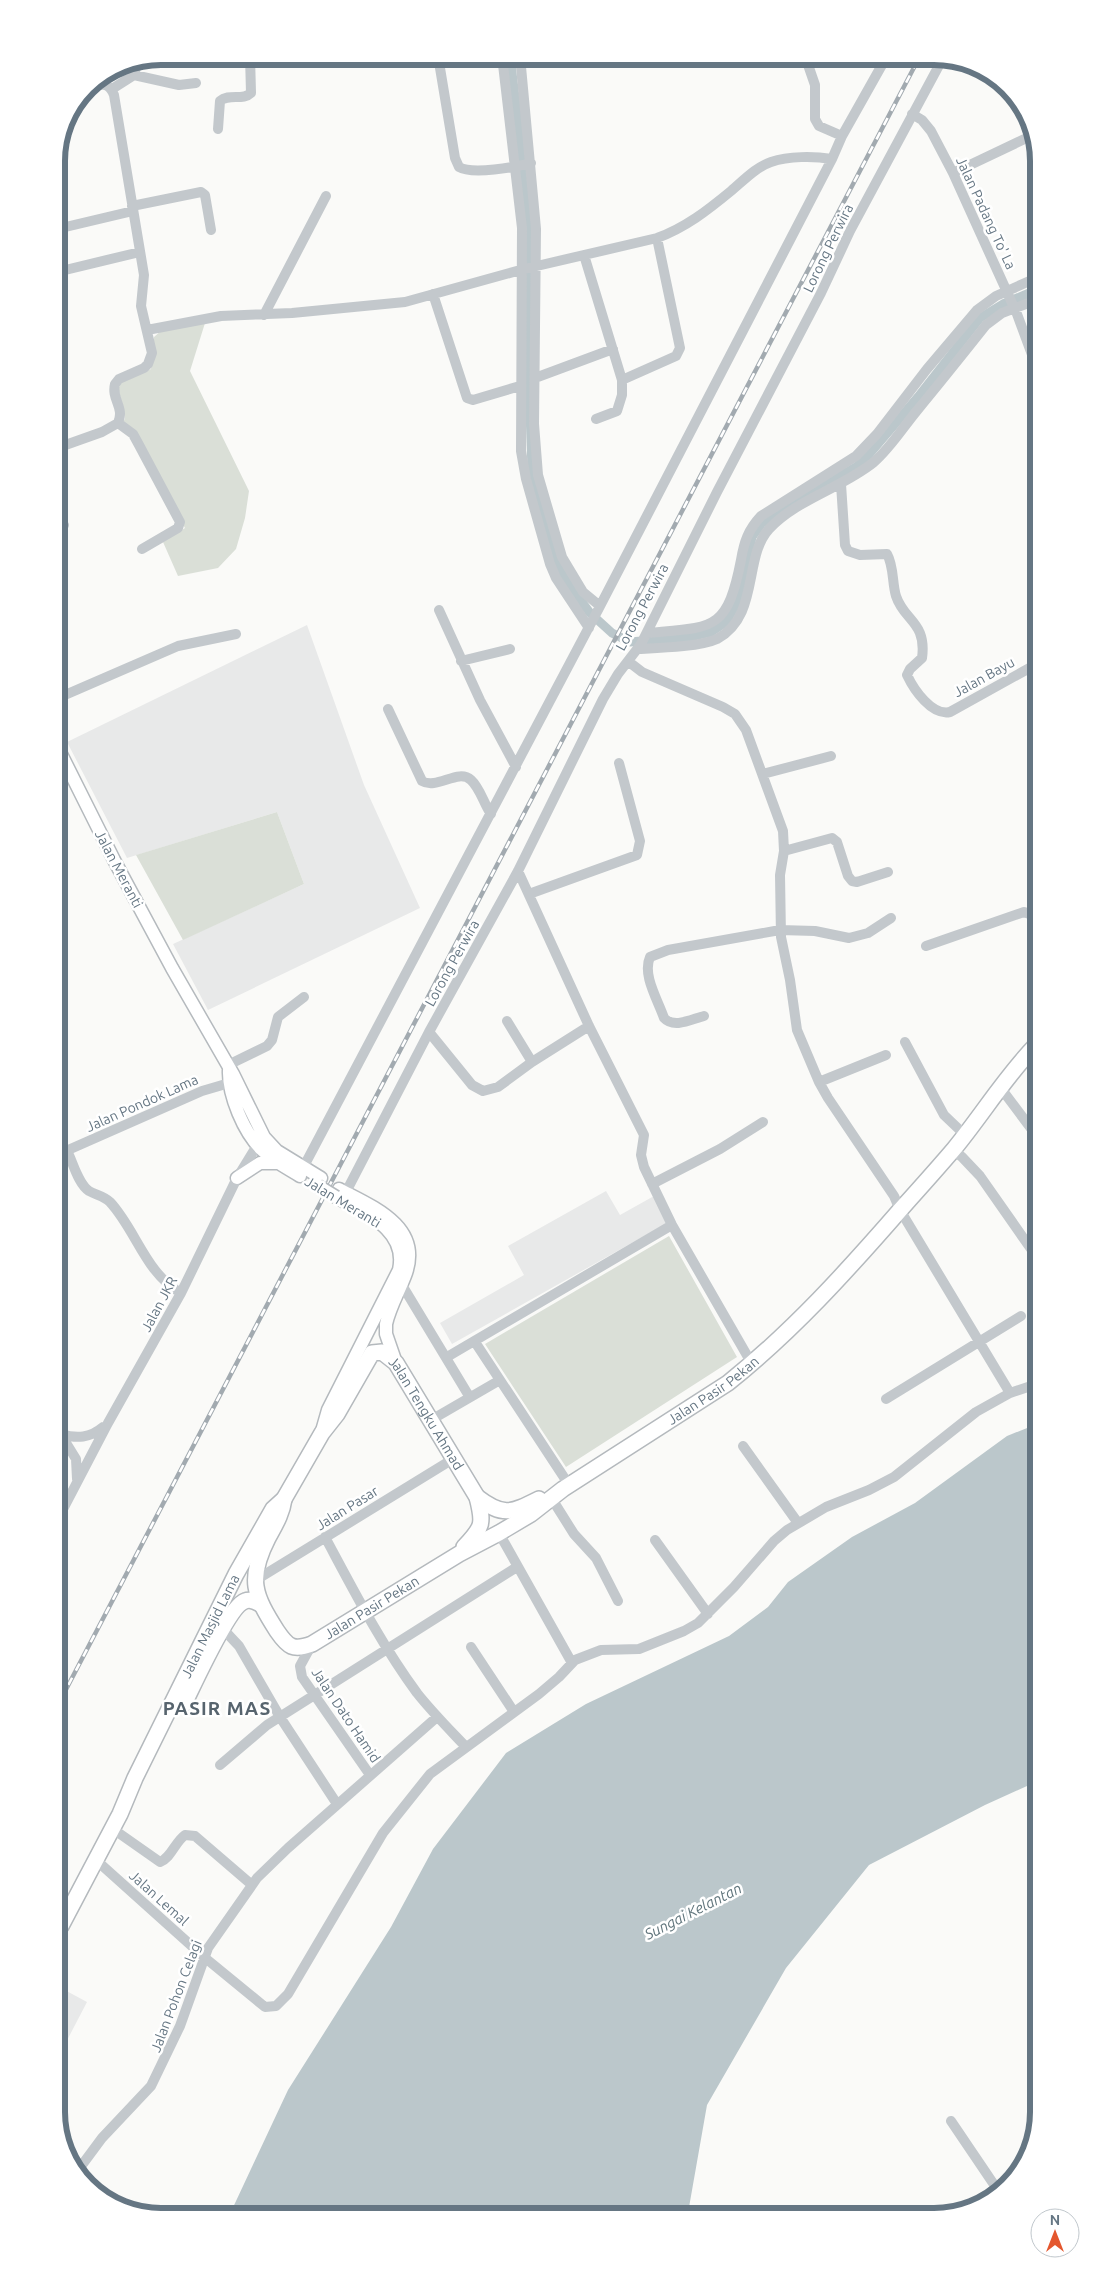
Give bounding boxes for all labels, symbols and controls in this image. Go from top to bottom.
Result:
street label: Jalan Padang To' La [953,154,1019,272]
street label: Lorong Perwira [800,201,856,295]
street label: Lorong Perwira [612,561,672,653]
street label: Jalan Bayu [951,654,1017,700]
street label: Jalan Meranti [92,828,146,910]
street label: Lorong Perwira [422,917,482,1009]
street label: Jalan Pondok Lama [84,1071,200,1135]
street label: Jalan Meranti [302,1173,384,1231]
street label: Jalan JKR [138,1273,180,1334]
street label: Jalan Tengku Ahmad [386,1353,467,1473]
street label: Jalan Pasir Pekan [665,1353,762,1428]
street label: Jalan Pasar [313,1482,382,1533]
street label: Jalan Masjid Lama [178,1572,243,1681]
street label: Jalan Pasir Pekan [322,1572,422,1642]
street label: Jalan Dato Hamid [308,1665,384,1765]
district label: PASIR MAS [163,1697,271,1719]
street label: Jalan Lemal [126,1867,192,1929]
water label: Sungai Kelantan [641,1879,744,1943]
street label: Jalan Pohon Celagi [147,1938,205,2054]
north arrow [1030,2208,1080,2258]
text: N [1050,2212,1060,2228]

